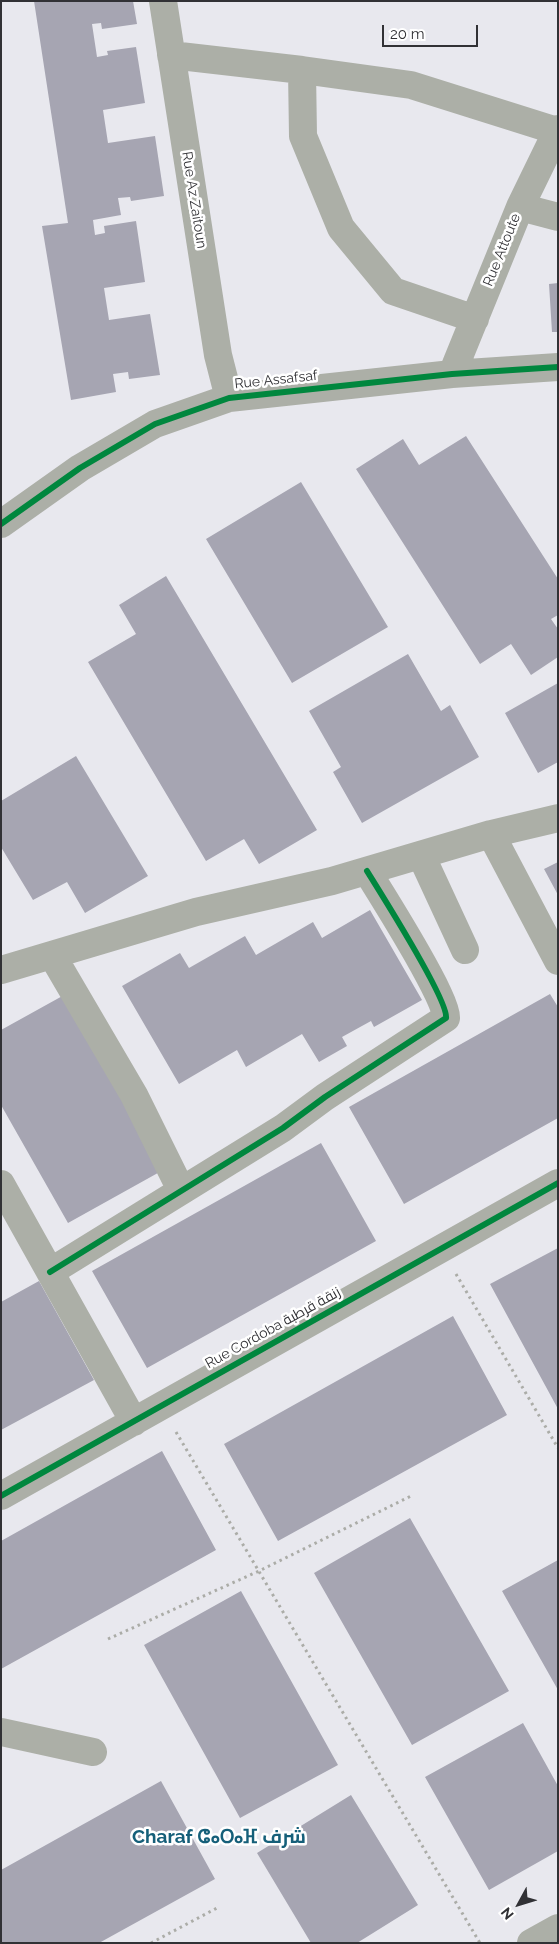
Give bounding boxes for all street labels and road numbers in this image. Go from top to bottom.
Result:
street label: Rue Az Zaitoun [178,150,210,250]
street label: Rue Attoute [480,211,524,289]
street label: Rue Assafsaf [234,367,318,393]
street label: Rue Cordoba زنقة قرطبة [202,1284,344,1372]

